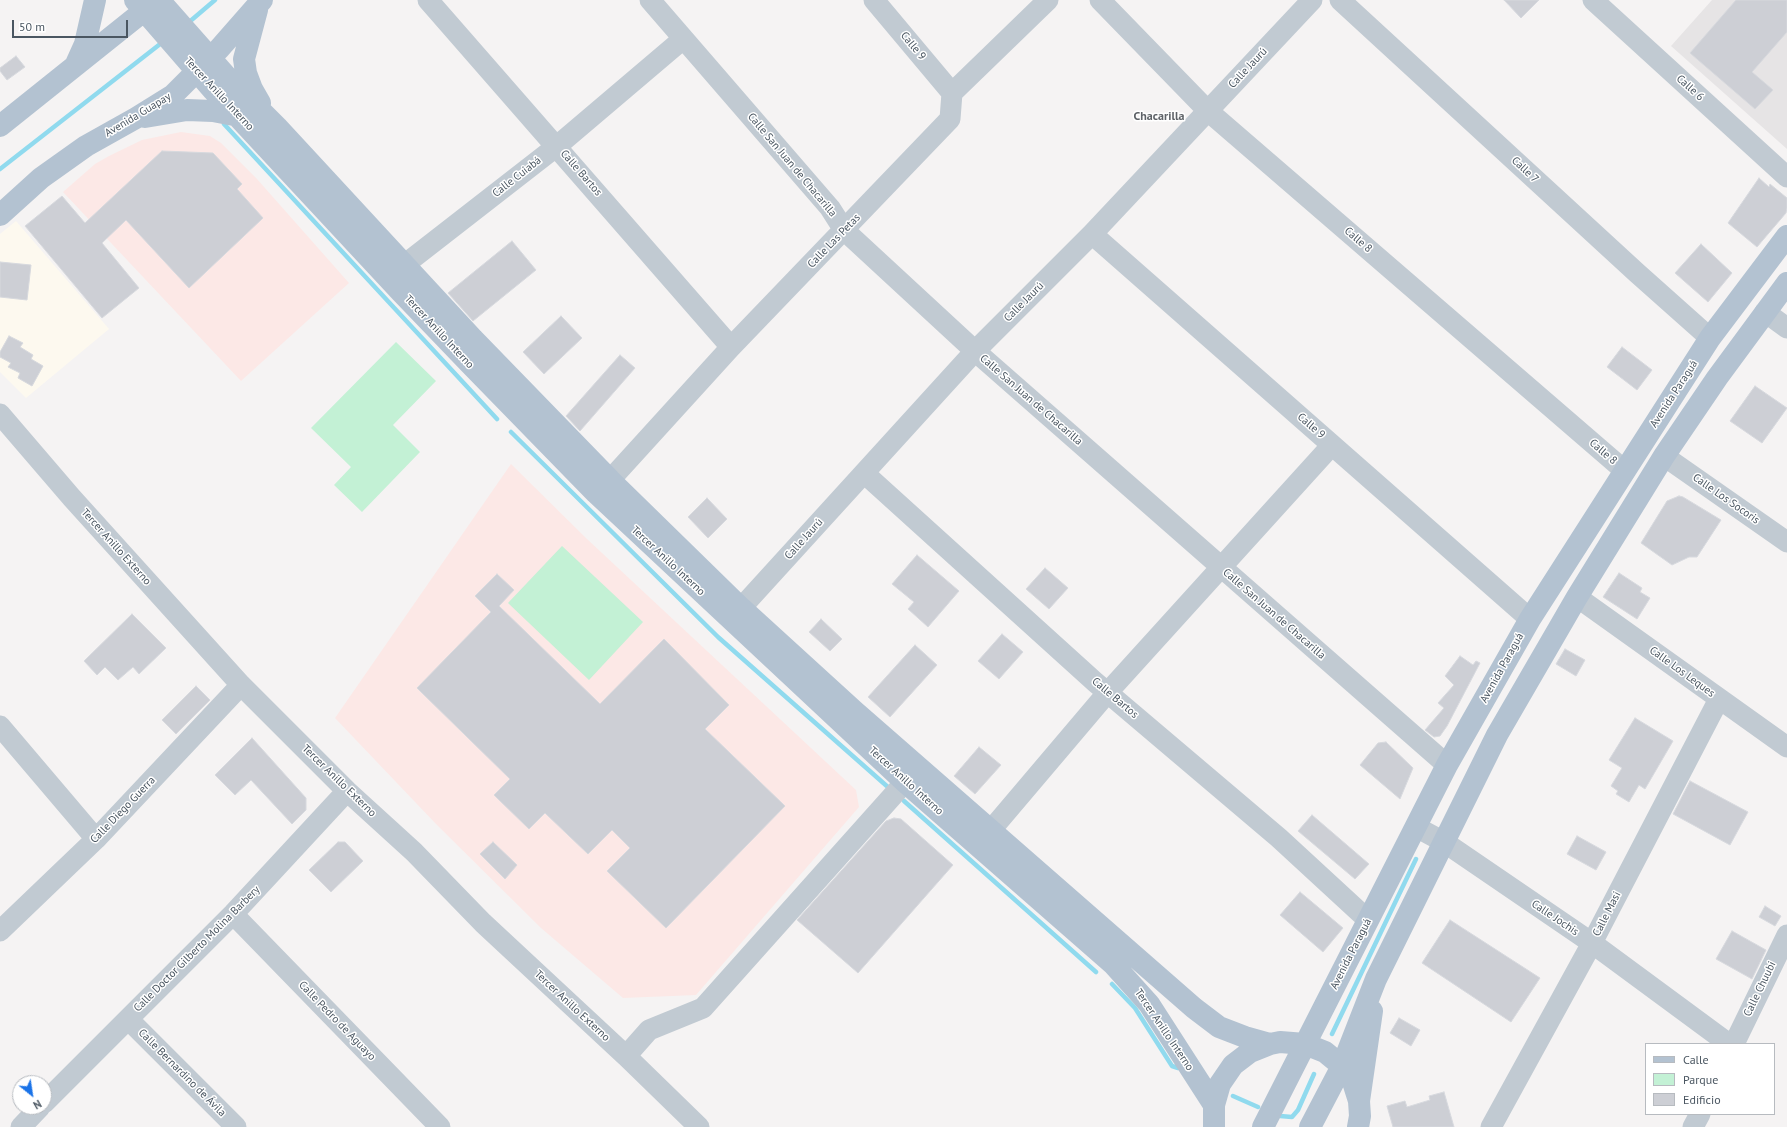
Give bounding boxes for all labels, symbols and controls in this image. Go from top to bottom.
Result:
scale bar [14,12,130,38]
text: 50 m [19,19,45,34]
street label: Calle 9 [898,29,928,63]
street label: Calle Jaurú [1226,45,1270,91]
street label: Tercer Anillo Interno [182,54,256,134]
street label: Calle 6 [1674,72,1706,104]
street label: Avenida Guapay [103,90,173,140]
street label: Calle San Juan de Chacarilla [745,110,839,220]
district label: Chacarilla [1134,110,1184,124]
street label: Calle Bartos [557,147,605,199]
street label: Calle Cuiabá [490,154,544,200]
street label: Calle 7 [1509,154,1541,186]
street label: Calle Las Petas [805,211,863,271]
street label: Calle 8 [1341,224,1375,256]
street label: Calle Jaurú [1001,279,1047,325]
street label: Tercer Anillo Interno [402,292,476,372]
street label: Calle San Juan de Chacarilla [977,352,1085,448]
street label: Avenida Paraguá [1647,358,1701,430]
street label: Calle 9 [1294,410,1328,442]
street label: Calle 8 [1586,436,1620,468]
street label: Calle Los Socoris [1690,471,1762,527]
street label: Tercer Anillo Externo [78,506,154,588]
street label: Calle Jaurú [782,516,826,562]
street label: Tercer Anillo Interno [628,524,708,598]
street label: Calle San Juan de Chacarilla [1220,566,1328,662]
street label: Avenida Paraguá [1477,631,1527,705]
street label: Calle Los Leques [1647,644,1717,700]
street label: Calle Bartos [1089,675,1141,721]
street label: Tercer Anillo Externo [299,742,379,820]
street label: Tercer Anillo Interno [866,744,946,818]
street label: Calle Diego Guerra [88,774,158,846]
street label: Calle Doctor Gilberto Molina Barbery [131,883,263,1015]
street label: Calle Masi [1590,890,1624,938]
street label: Calle Jochis [1529,897,1581,939]
street label: Avenida Paraguá [1327,916,1375,992]
street label: Calle Chuubi [1741,959,1779,1019]
street label: Tercer Anillo Externo [532,968,612,1044]
street label: Calle Pedro de Aguayo [296,979,378,1063]
street label: Tercer Anillo Interno [1132,987,1196,1073]
street label: Calle Bernardino de Ávila [135,1026,229,1120]
legend [1645,1043,1775,1115]
text: Calle [1683,1052,1709,1067]
text: Parque [1683,1072,1718,1087]
north arrow [12,1075,52,1115]
text: Edificio [1683,1092,1721,1107]
text: N [31,1097,44,1112]

